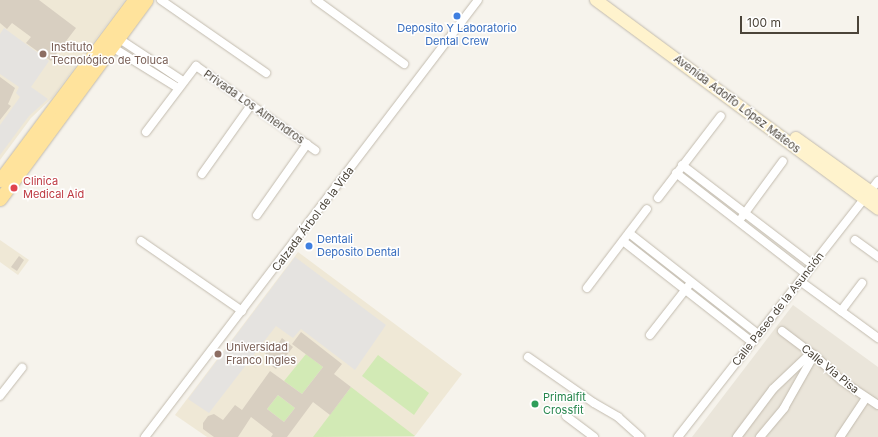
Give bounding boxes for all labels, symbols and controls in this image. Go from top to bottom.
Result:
scale bar [742,8,861,34]
marker: Deposito Y Laboratorio Dental Crew [452,11,462,21]
text: 100 m [747,15,781,30]
place label: Deposito Y Laboratorio Dental Crew [397,22,517,48]
place label: Instituto Tecnológico de Toluca [51,41,168,67]
marker: Instituto Tecnológico de Toluca [38,49,48,59]
street label: Avenida Adolfo López Mateos [671,52,803,156]
street label: Privada Los Almendros [201,67,307,147]
street label: Calzada Árbol de la Vida [269,164,357,274]
place label: Clinica Medical Aid [23,175,84,201]
marker: Clinica Medical Aid [8,182,20,194]
place label: Dentali Deposito Dental [317,233,400,259]
marker: Dentali Deposito Dental [304,241,314,251]
street label: Calle Paseo de la Asunción [729,249,827,369]
place label: Universidad Franco Ingles [226,341,296,367]
street label: Calle Via Pisa [799,342,861,396]
marker: Universidad Franco Ingles [213,349,223,359]
place label: Primalfit Crossfit [543,391,586,417]
marker: Primalfit Crossfit [530,399,540,409]

